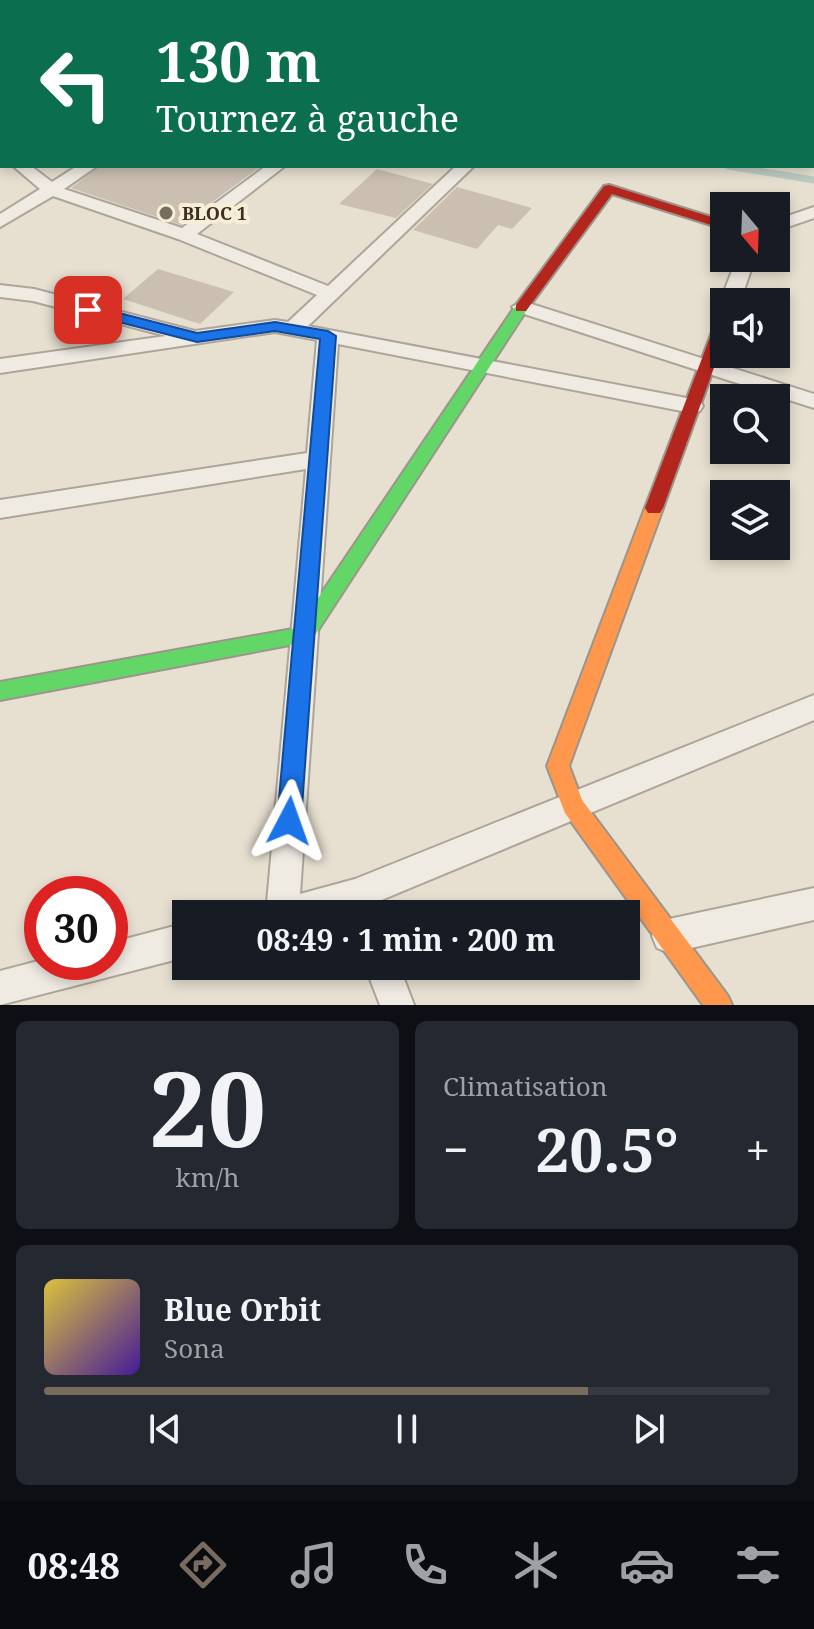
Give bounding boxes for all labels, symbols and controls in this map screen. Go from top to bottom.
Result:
text: 130 m [156,22,321,98]
icon: left [24,32,128,136]
text: Tournez à gauche [156,94,459,143]
north arrow [710,192,790,272]
map controls [710,192,790,560]
place label: BLOC 1 [182,201,247,225]
marker: BLOC 1 [157,204,175,222]
pin [54,276,122,344]
icon: arrive [66,288,110,332]
button: sound [710,288,790,368]
button: search [710,384,790,464]
button: layers [710,480,790,560]
position arrow [247,779,331,863]
speed limit sign: 30 [24,876,128,980]
text: 08:49 · 1 min · 200 m [257,919,555,960]
text: 20 [149,1036,266,1177]
text: Climatisation [443,1068,608,1104]
text: 20.5° [535,1108,679,1190]
text: − [443,1119,468,1179]
text: + [745,1119,770,1179]
text: km/h [176,1159,239,1195]
text: Blue Orbit [164,1289,321,1330]
text: Sona [164,1330,225,1366]
icon: previous [143,1407,187,1451]
icon: pause [385,1407,429,1451]
icon: next [627,1407,671,1451]
icon: directions [175,1537,231,1593]
icon: music [286,1537,342,1593]
icon: phone [397,1537,453,1593]
icon: climate [508,1537,564,1593]
icon: car [619,1537,675,1593]
icon: filters [730,1537,786,1593]
text: 08:48 [28,1541,120,1590]

